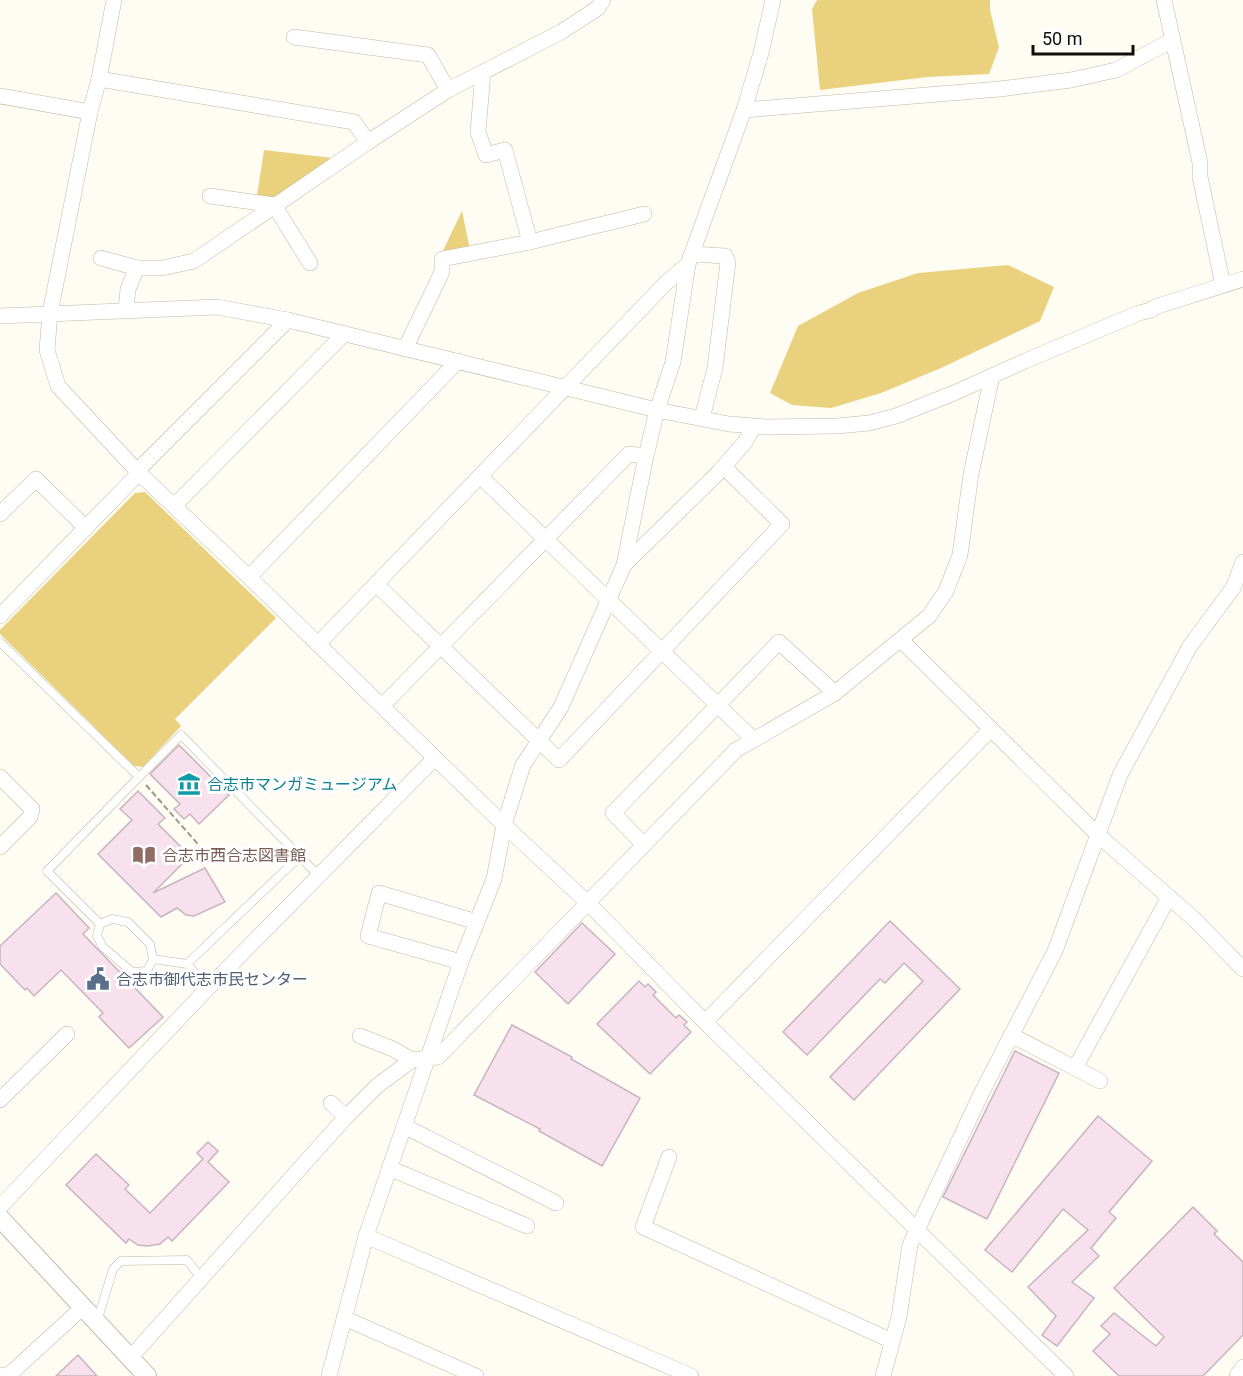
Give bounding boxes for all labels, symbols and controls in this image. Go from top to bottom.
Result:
scale bar [1033,18,1134,56]
text: 50 m [1042,28,1082,49]
museum icon: 合志市マンガミュージアム [176,771,202,797]
place label: 合志市マンガミュージアム [207,775,398,794]
library icon: 合志市西合志図書館 [131,842,157,868]
place label: 合志市西合志図書館 [162,846,306,865]
public building icon: 合志市御代志市民センター [85,966,111,992]
place label: 合志市御代志市民センター [116,970,308,989]

